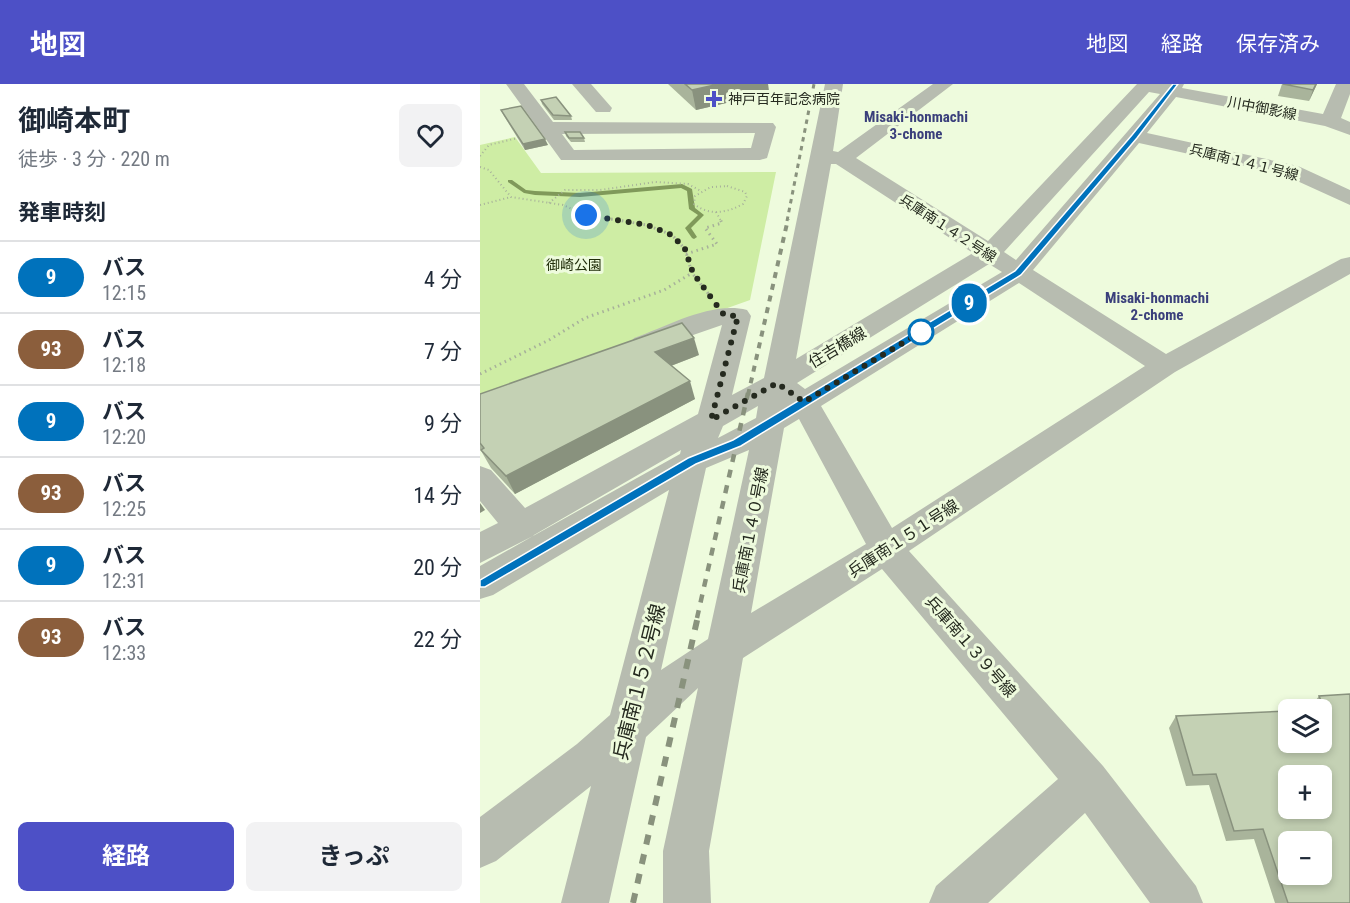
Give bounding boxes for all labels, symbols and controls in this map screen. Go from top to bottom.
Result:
text: 地図 [30,28,86,61]
text: 地図 [1086,32,1128,56]
text: 経路 [1161,32,1203,56]
text: 保存済み [1236,32,1320,56]
marker: 神戸百年記念病院 [705,90,723,108]
place label: 神戸百年記念病院 [728,91,840,107]
street label: 川中御影線 [1226,93,1298,123]
text: 御崎本町 [18,104,130,137]
button: heart [399,104,462,167]
district label: Misaki-honmachi 3-chome [864,108,968,143]
street label: 兵庫南１４１号線 [1188,141,1300,183]
text: 徒歩 · 3 分 · 220 m [18,147,170,171]
street label: 兵庫南１４２号線 [897,191,999,265]
text: 発車時刻 [18,200,106,225]
your location [571,200,601,230]
text: バス [102,255,146,280]
park label: 御崎公園 [546,257,602,273]
text: 9 [46,265,56,289]
text: 4 分 [424,267,462,292]
text: 12:15 [102,281,146,305]
line badge: 9 [950,284,988,322]
district label: Misaki-honmachi 2-chome [1105,289,1209,324]
text: 9 [964,291,974,315]
unlabelled marker [908,319,934,345]
street label: 住吉橋線 [805,323,870,372]
text: バス [102,327,146,352]
text: 93 [40,337,62,361]
text: 7 分 [424,339,462,364]
text: 12:18 [102,353,146,377]
text: バス [102,399,146,424]
text: 9 [46,409,56,433]
text: 9 分 [424,411,462,436]
text: 12:20 [102,425,146,449]
street label: 兵庫南１４０号線 [729,465,772,595]
text: バス [102,471,146,496]
text: 93 [40,481,62,505]
text: 14 分 [413,483,462,508]
street label: 兵庫南１５１号線 [844,496,962,581]
text: 12:25 [102,497,146,521]
text: バス [102,543,146,568]
text: 9 [46,553,56,577]
text: 20 分 [413,555,462,580]
text: 12:31 [102,569,146,593]
street label: 兵庫南１３９号線 [921,592,1020,701]
street label: 兵庫南１５２号線 [608,601,670,763]
text: バス [102,615,146,640]
text: 93 [40,625,62,649]
text: 22 分 [413,627,462,652]
text: 12:33 [102,641,146,665]
map controls [1278,699,1332,885]
button: layers [1278,699,1332,753]
button: + [1278,765,1332,819]
button: 経路 [18,822,234,891]
button: きっぷ [246,822,462,891]
button: − [1278,831,1332,885]

